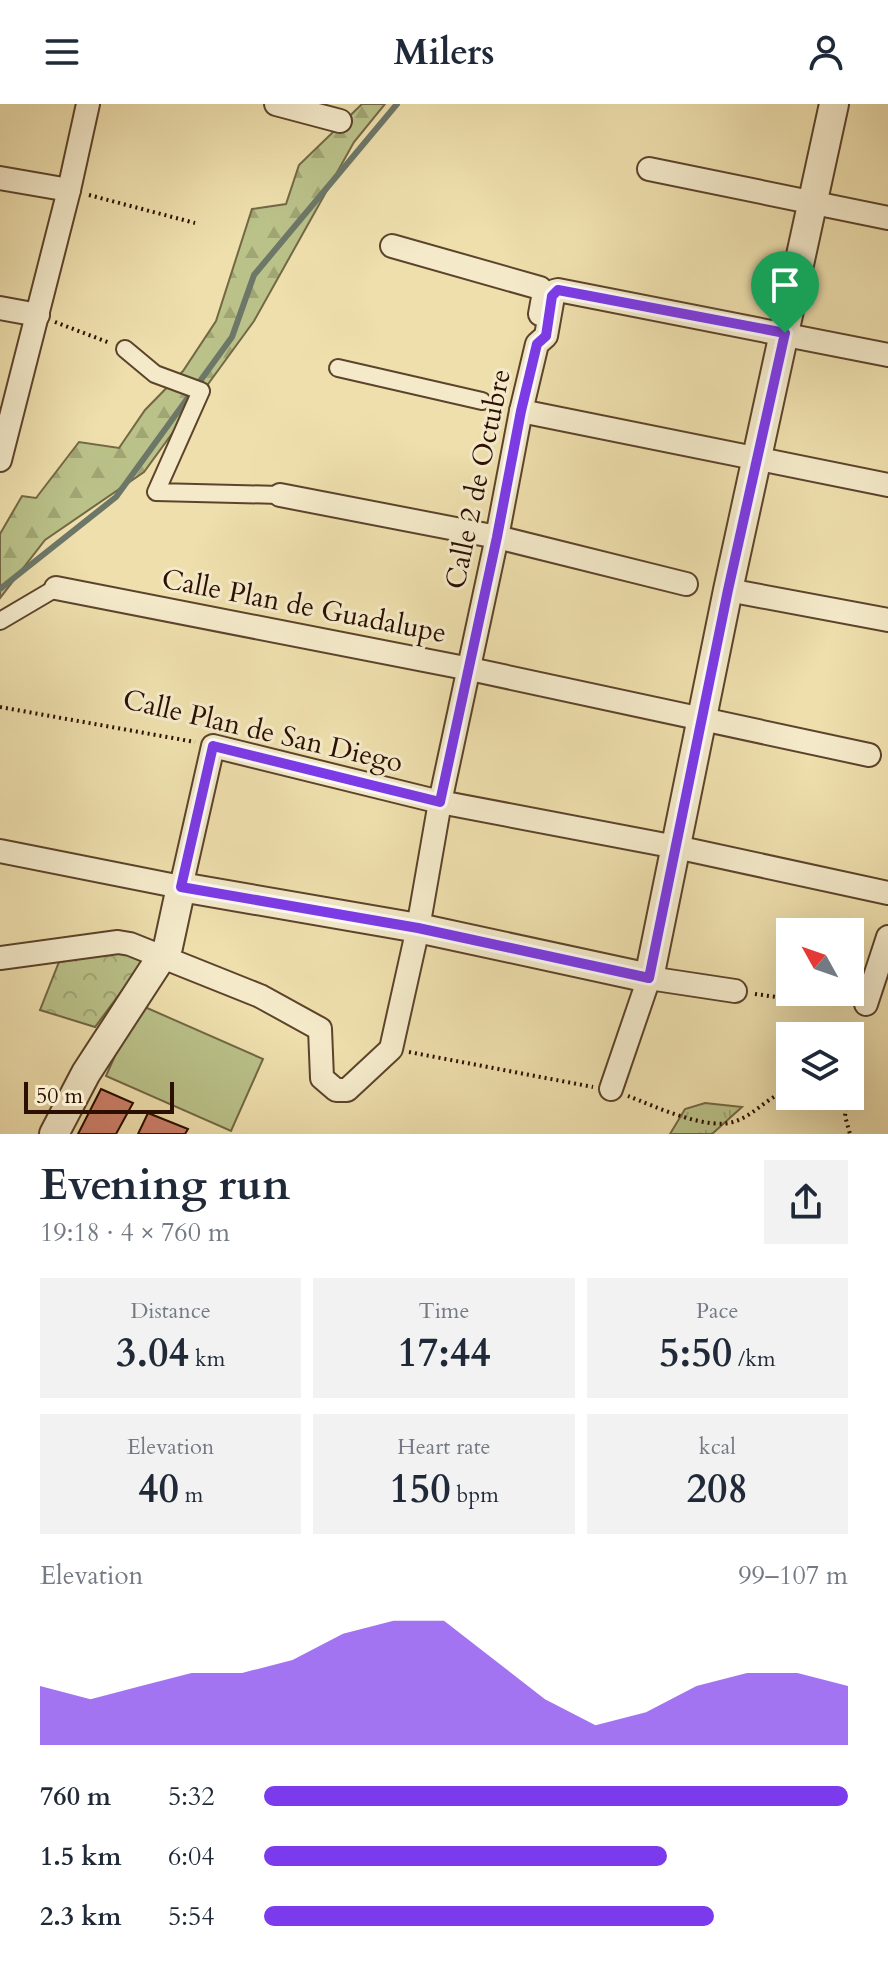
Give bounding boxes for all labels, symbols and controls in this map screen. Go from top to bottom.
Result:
text: Milers [393,28,495,77]
icon: menu [40,30,84,74]
icon: person [804,30,848,74]
pin [751,251,819,333]
icon: arrive [763,263,807,307]
street label: Calle 2 de Octubre [436,365,520,593]
street label: Calle Plan de Guadalupe [158,560,450,652]
street label: Calle Plan de San Diego [119,680,407,782]
north arrow [776,918,864,1006]
map controls [776,918,864,1110]
button: layers [776,1022,864,1110]
scale bar [24,1078,174,1114]
text: 50 m [36,1081,83,1111]
text: Evening run [40,1155,290,1215]
button: share [764,1160,848,1244]
text: 19:18 · 4 × 760 m [40,1215,230,1250]
text: Distance [130,1296,211,1326]
text: Time [419,1296,469,1326]
text: Pace [696,1296,739,1326]
text: 3.04 [116,1326,189,1381]
text: 17:44 [397,1326,491,1381]
text: 5:50 [659,1326,732,1381]
text: km [189,1344,225,1374]
text: /km [732,1344,776,1374]
text: Elevation [127,1432,214,1462]
text: Heart rate [397,1432,491,1462]
text: kcal [699,1432,736,1462]
text: 40 [138,1462,179,1517]
text: 150 [389,1462,451,1517]
text: 208 [687,1462,748,1517]
text: m [179,1480,203,1510]
text: bpm [451,1480,499,1510]
text: Elevation [40,1558,143,1593]
text: 99–107 m [738,1558,848,1593]
text: 760 m [40,1779,111,1814]
text: 5:32 [168,1779,215,1814]
text: 1.5 km [40,1839,121,1874]
text: 6:04 [168,1839,215,1874]
text: 2.3 km [40,1899,121,1934]
text: 5:54 [168,1899,215,1934]

